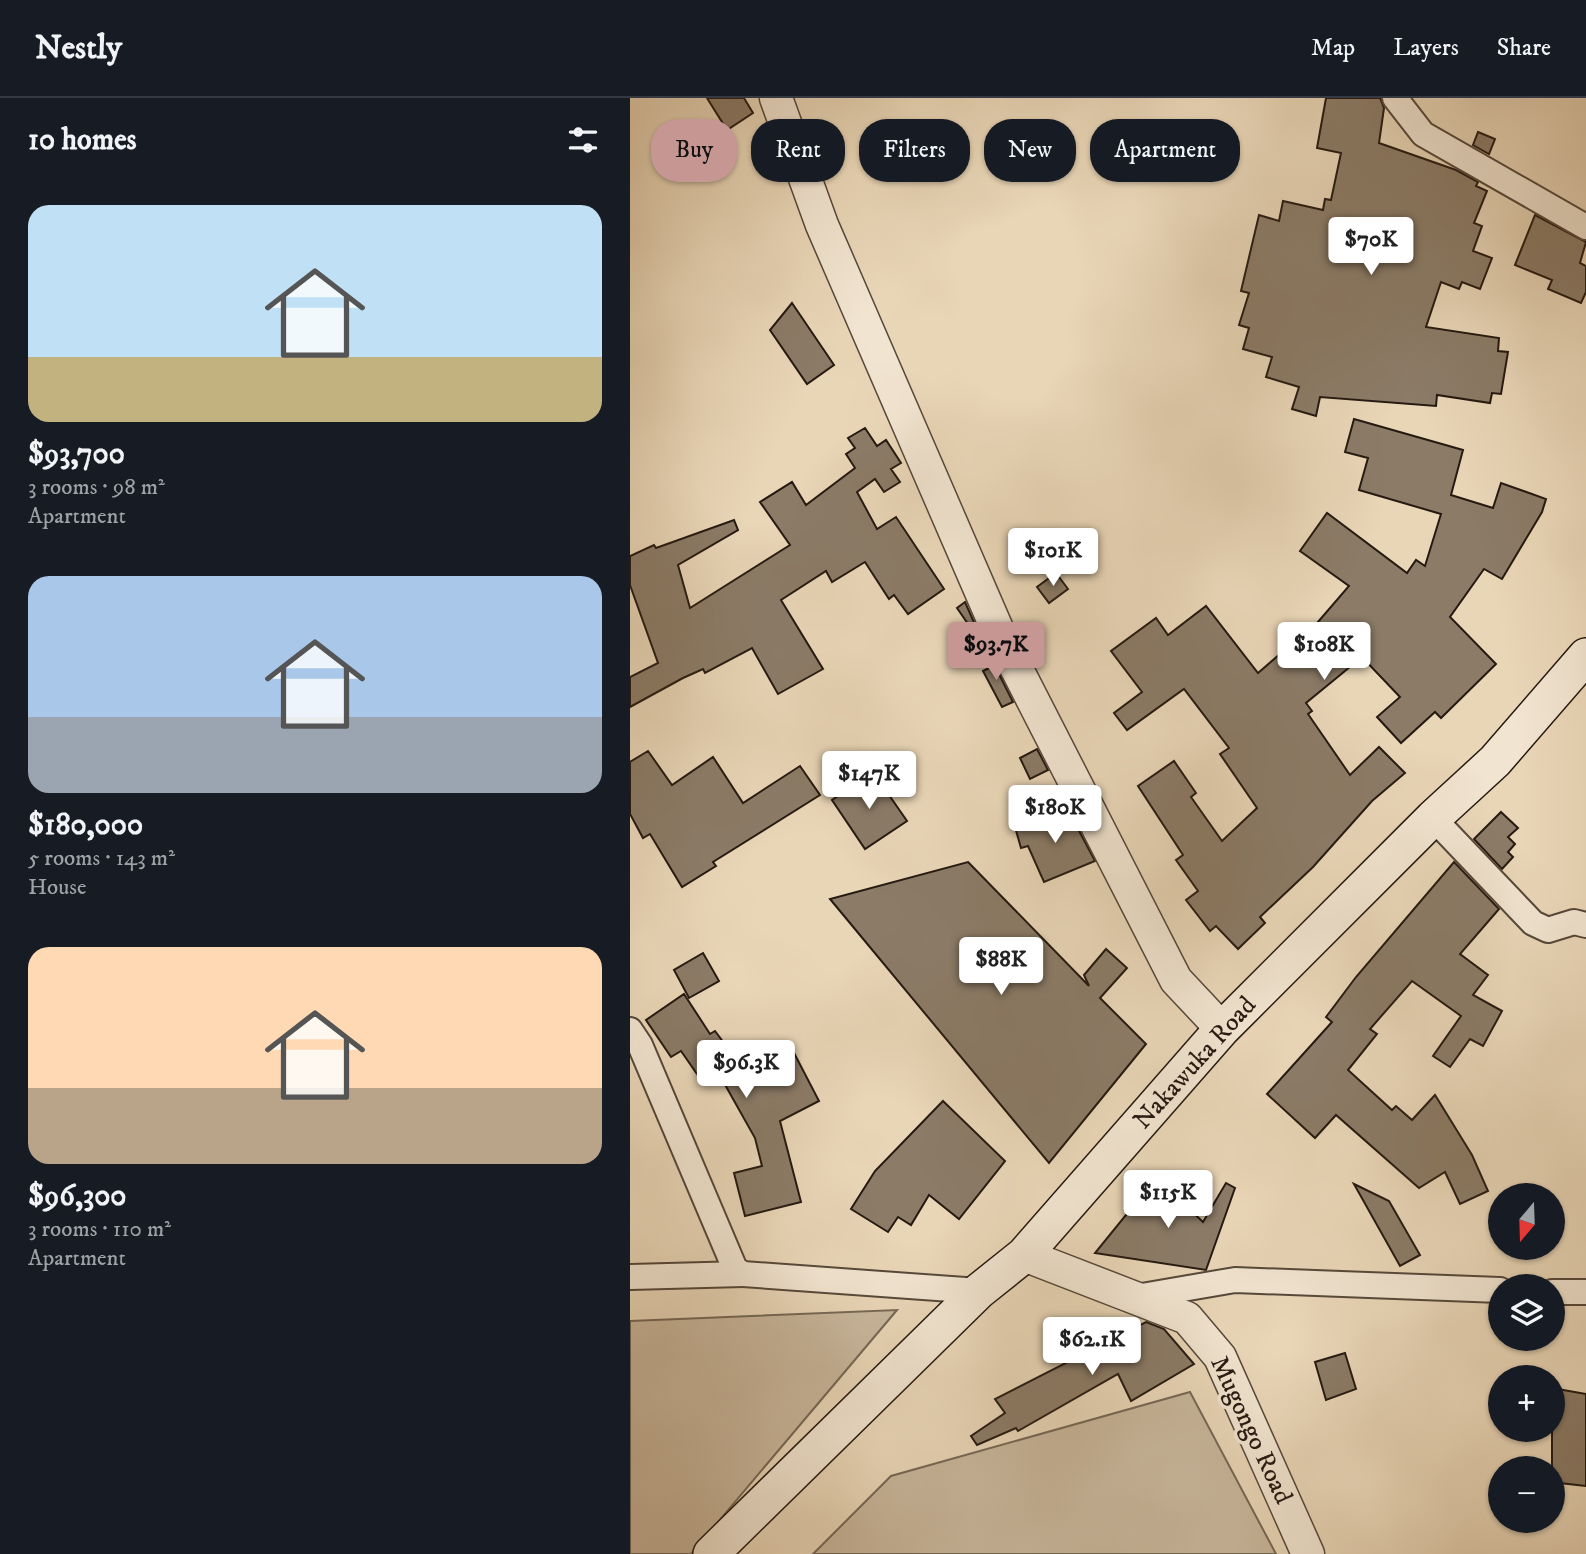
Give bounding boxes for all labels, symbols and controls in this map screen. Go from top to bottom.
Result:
text: Nestly [35,28,122,69]
text: Map [1311,33,1355,63]
text: Layers [1393,33,1459,63]
text: Share [1497,33,1551,63]
chip: Buy [651,119,737,182]
chip: Rent [751,119,845,182]
chip: Filters [859,119,970,182]
chip: New [984,119,1076,182]
chip: Apartment [1090,119,1240,182]
icon: filters [564,121,602,159]
text: 10 homes [28,122,137,159]
pin: $70K [1330,218,1412,277]
text: $70K [1344,225,1398,254]
icon: home [252,250,378,376]
text: $93,700 [28,436,125,473]
text: 3 rooms · 98 m² [28,473,165,502]
text: Apartment [28,502,126,531]
pin: $101K [1004,528,1102,588]
text: $101K [1024,536,1082,565]
icon: home [252,621,378,747]
pin: $93.7K [939,622,1053,682]
pin: $108K [1275,622,1373,682]
text: $93.7K [964,630,1028,659]
text: $108K [1294,630,1354,659]
pin: $147K [820,752,918,811]
text: $147K [838,759,900,788]
pin: $180K [1006,786,1104,845]
text: $180K [1024,793,1086,822]
text: $180,000 [28,807,143,844]
text: 5 rooms · 143 m² [28,844,175,873]
text: House [28,873,86,902]
pin: $88K [960,937,1042,997]
text: $88K [975,945,1027,974]
street label: Nakawuka Road [1126,989,1264,1137]
icon: home [252,992,378,1118]
pin: $96.3K [689,1040,803,1100]
text: $96.3K [713,1048,779,1077]
pin: $115K [1119,1170,1217,1230]
text: $96,300 [28,1178,127,1215]
text: $115K [1140,1178,1196,1207]
north arrow [1488,1183,1564,1260]
map controls [1488,1183,1565,1533]
text: 3 rooms · 110 m² [28,1215,171,1244]
text: Apartment [28,1244,126,1273]
button: layers [1488,1274,1565,1351]
pin: $62.1K [1035,1318,1149,1377]
text: $62.1K [1059,1325,1125,1354]
street label: Mugongo Road [1202,1351,1300,1509]
button: + [1488,1365,1565,1442]
button: − [1488,1456,1565,1533]

